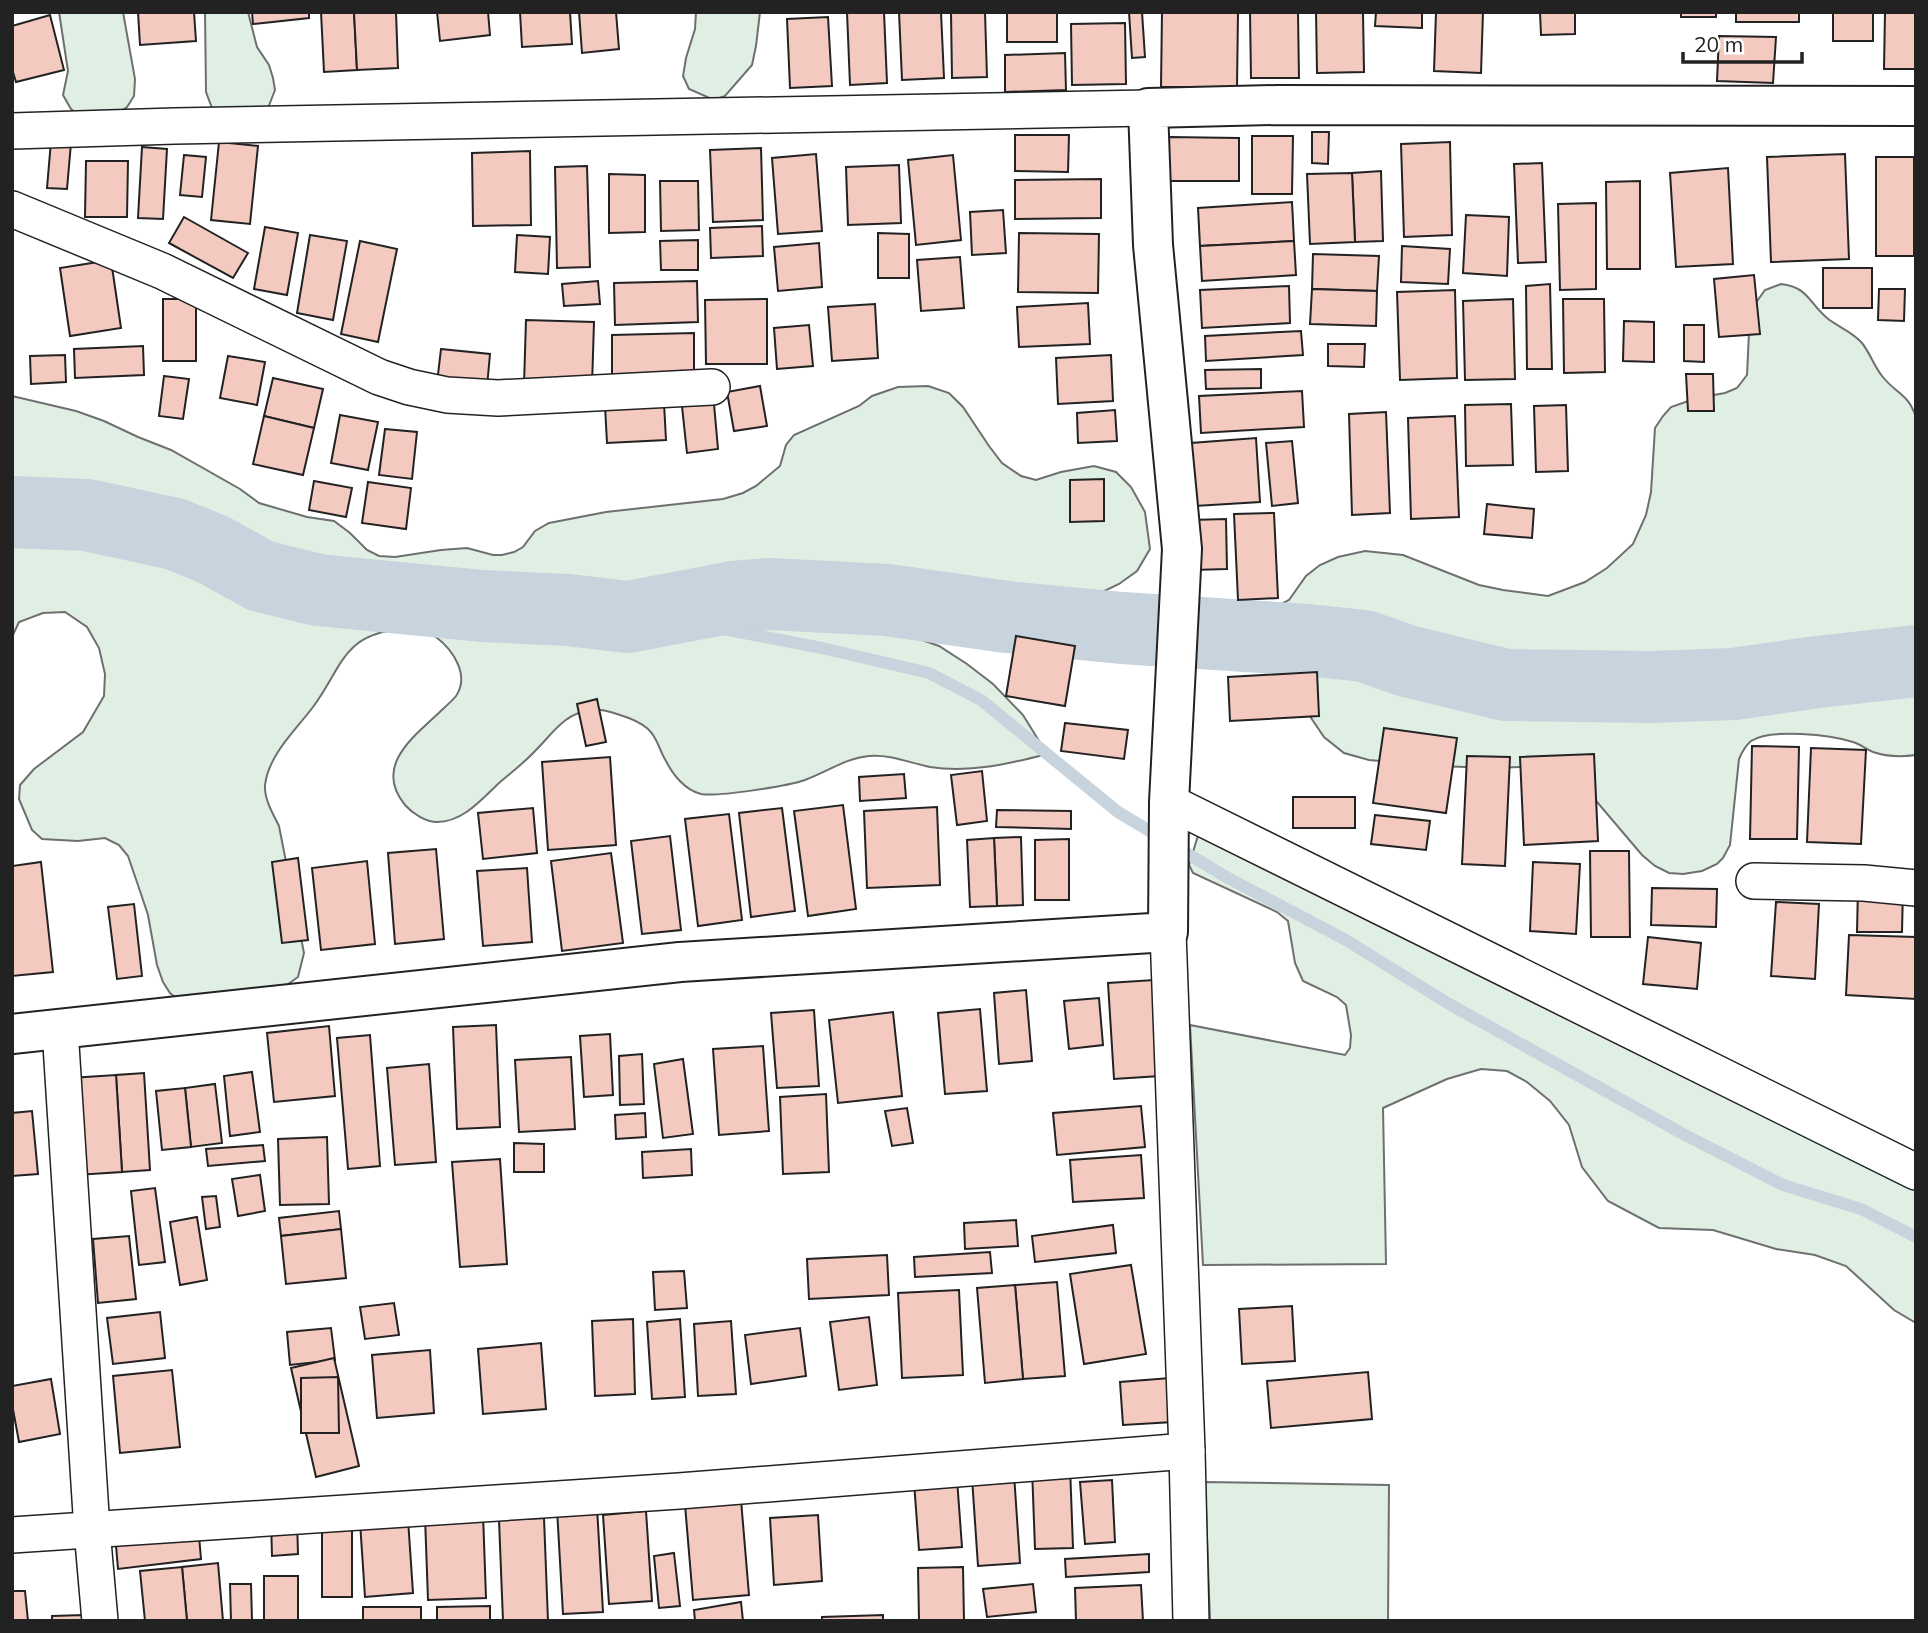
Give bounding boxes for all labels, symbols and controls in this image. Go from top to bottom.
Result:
scale bar [1683,21,1802,65]
text: 20 m [1694,31,1743,57]

